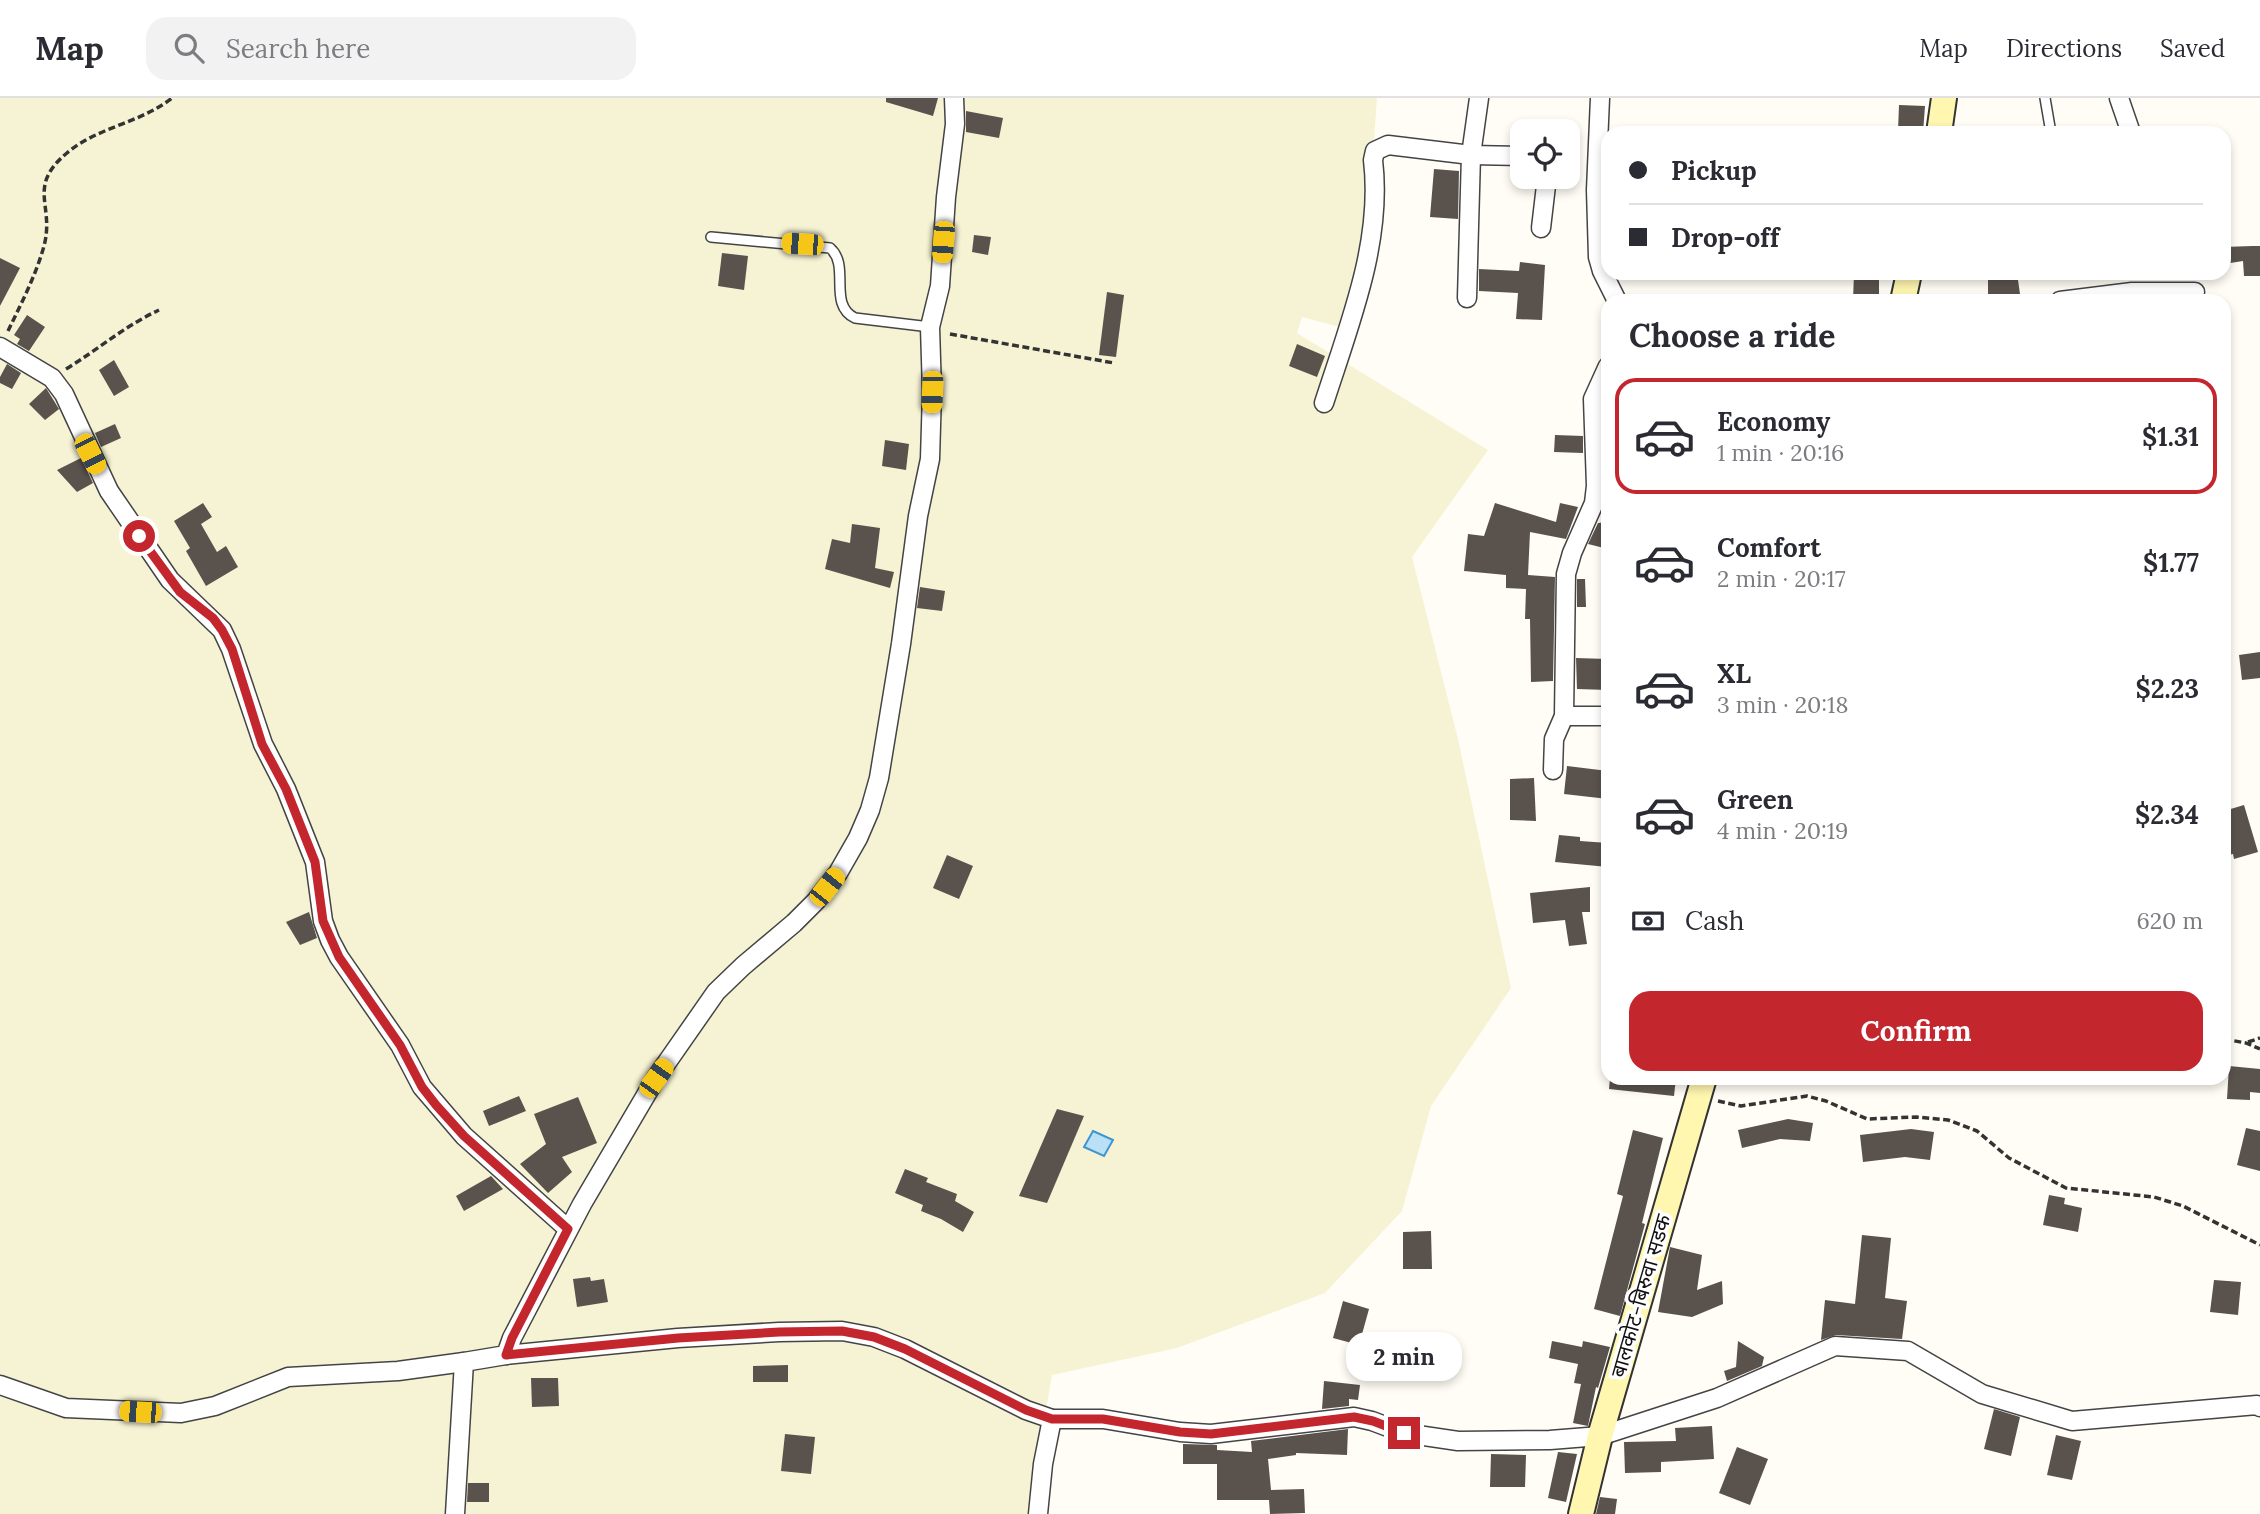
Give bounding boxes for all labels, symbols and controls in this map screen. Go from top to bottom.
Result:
search box [146,17,636,80]
text: Map [35,27,104,69]
icon: search [170,29,208,67]
text: Search here [226,32,370,65]
text: Map [1919,33,1968,64]
text: Directions [2006,33,2122,64]
text: Saved [2160,33,2225,64]
map controls [1510,119,1580,189]
button: locate [1510,119,1580,189]
text: Pickup [1671,154,1757,187]
car [932,220,955,264]
text: Drop-off [1671,221,1779,254]
car [781,232,824,256]
text: Choose a ride [1629,315,1836,356]
car [921,371,944,413]
icon: car [1633,405,1696,468]
text: Economy [1717,405,1830,438]
text: $1.31 [2142,420,2199,453]
car [72,431,109,477]
text: 1 min · 20:16 [1717,438,1844,467]
route start [123,520,155,552]
icon: car [1633,531,1696,594]
text: Comfort [1717,531,1821,564]
text: $1.77 [2143,546,2199,579]
text: 2 min · 20:17 [1717,564,1846,593]
icon: car [1633,657,1696,720]
text: XL [1717,657,1751,690]
text: $2.23 [2135,672,2199,705]
text: 3 min · 20:18 [1717,690,1848,719]
icon: car [1633,783,1696,846]
text: Green [1717,783,1793,816]
text: $2.34 [2135,798,2199,831]
text: 4 min · 20:19 [1717,816,1848,845]
car [806,864,849,910]
icon: cash [1629,902,1667,940]
text: Cash [1685,904,1744,937]
text: 620 m [2136,906,2203,935]
button: Confirm [1629,991,2203,1071]
car [636,1055,677,1101]
street label: बालकोट-बिरुवा सडक [1604,1210,1677,1380]
callout: 2 min [1346,1332,1462,1380]
text: 2 min [1373,1342,1435,1371]
car [119,1400,162,1424]
route end [1388,1417,1420,1449]

